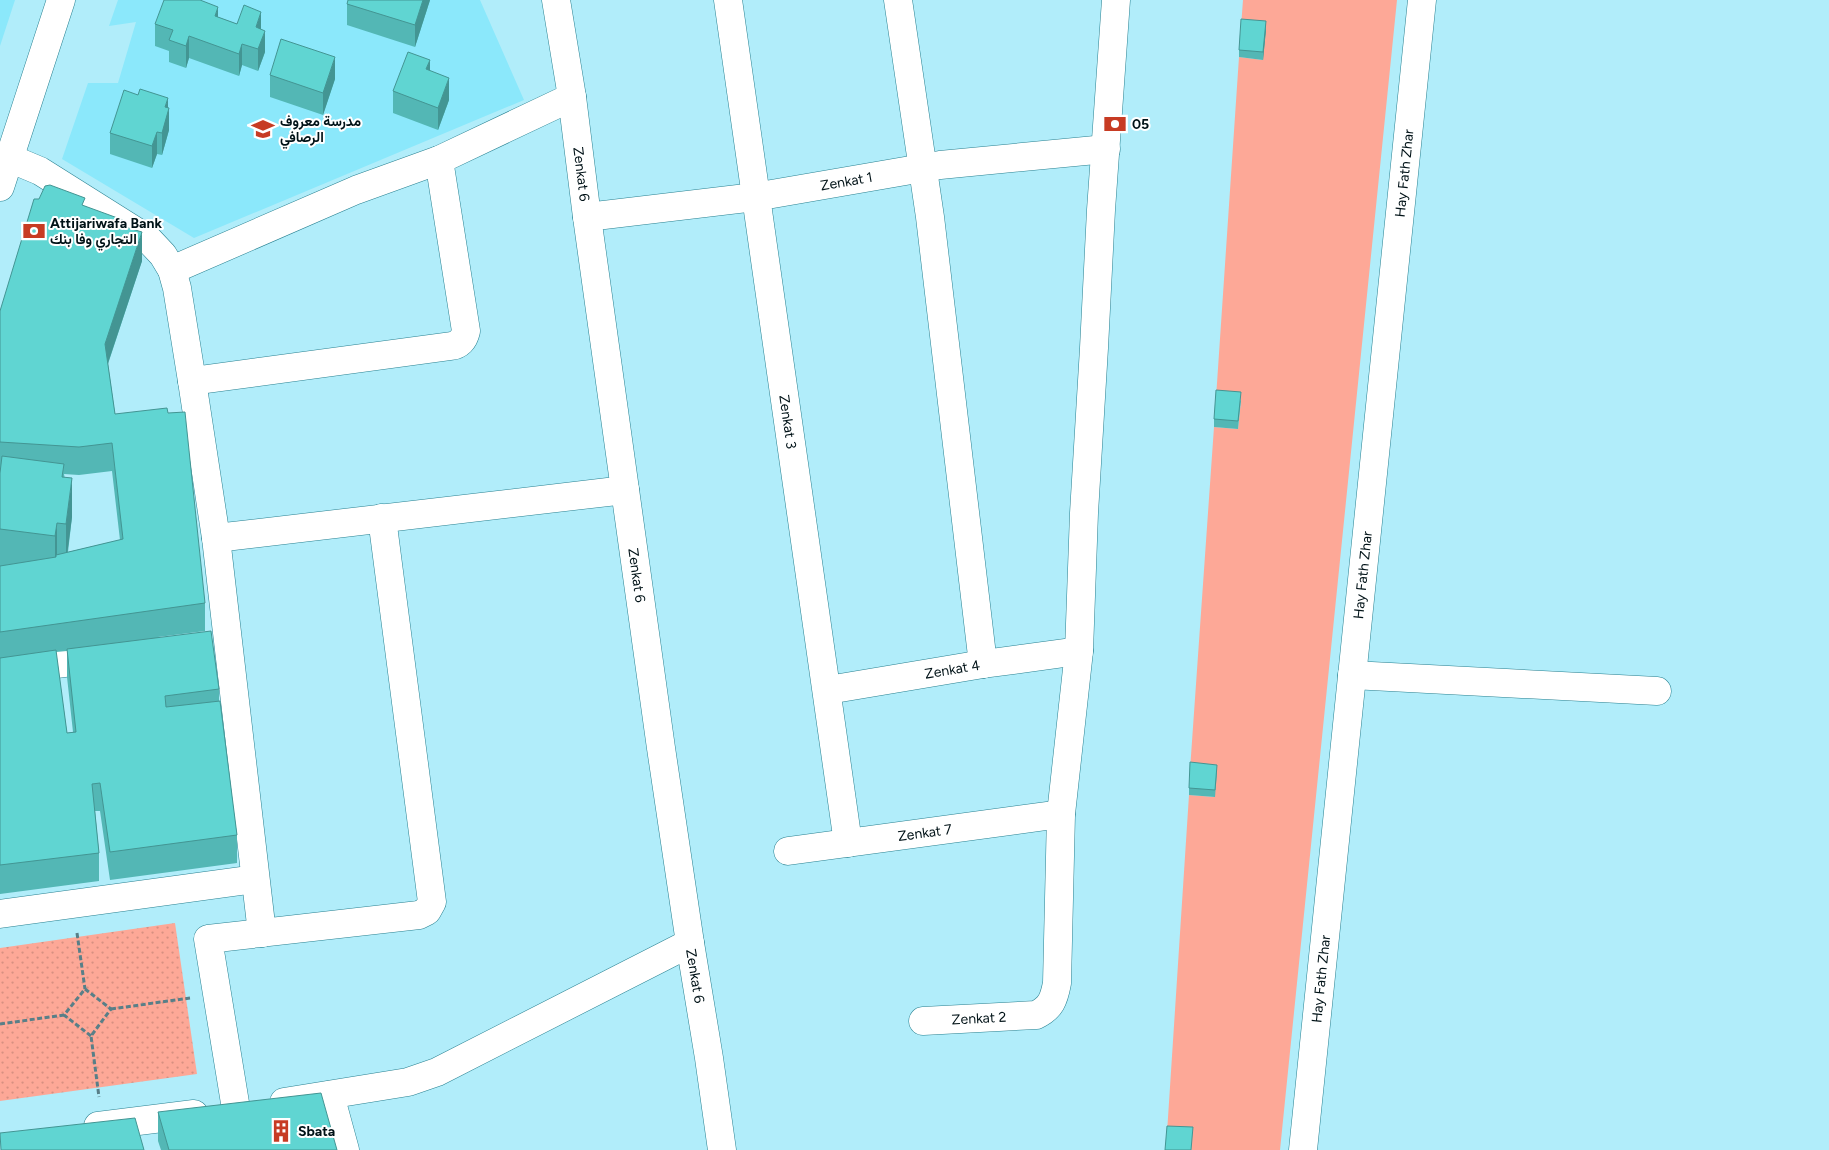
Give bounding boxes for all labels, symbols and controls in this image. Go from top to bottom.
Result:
bank icon: 05 [1102,111,1128,137]
place label: مدرسة معروف الرصافي [280,113,361,149]
school or university icon: مدرسة معروف الرصافي [250,116,276,142]
place label: 05 [1132,116,1149,133]
street label: Hay Fath Zhar [1391,128,1417,218]
street label: Zenkat 6 [570,146,593,202]
street label: Zenkat 1 [819,168,874,194]
place label: Attijariwafa Bank التجاري وفا بنك [50,215,162,251]
bank icon: Attijariwafa Bank التجاري وفا بنك [21,218,47,244]
street label: Zenkat 3 [776,394,800,450]
street label: Hay Fath Zhar [1349,530,1376,620]
street label: Zenkat 6 [625,547,649,604]
street label: Zenkat 4 [923,656,981,682]
street label: Zenkat 7 [897,820,953,845]
street label: Hay Fath Zhar [1308,934,1334,1024]
street label: Zenkat 6 [683,948,708,1005]
street label: Zenkat 2 [951,1008,1007,1028]
building icon: Sbata [268,1118,294,1144]
place label: Sbata [298,1123,335,1140]

